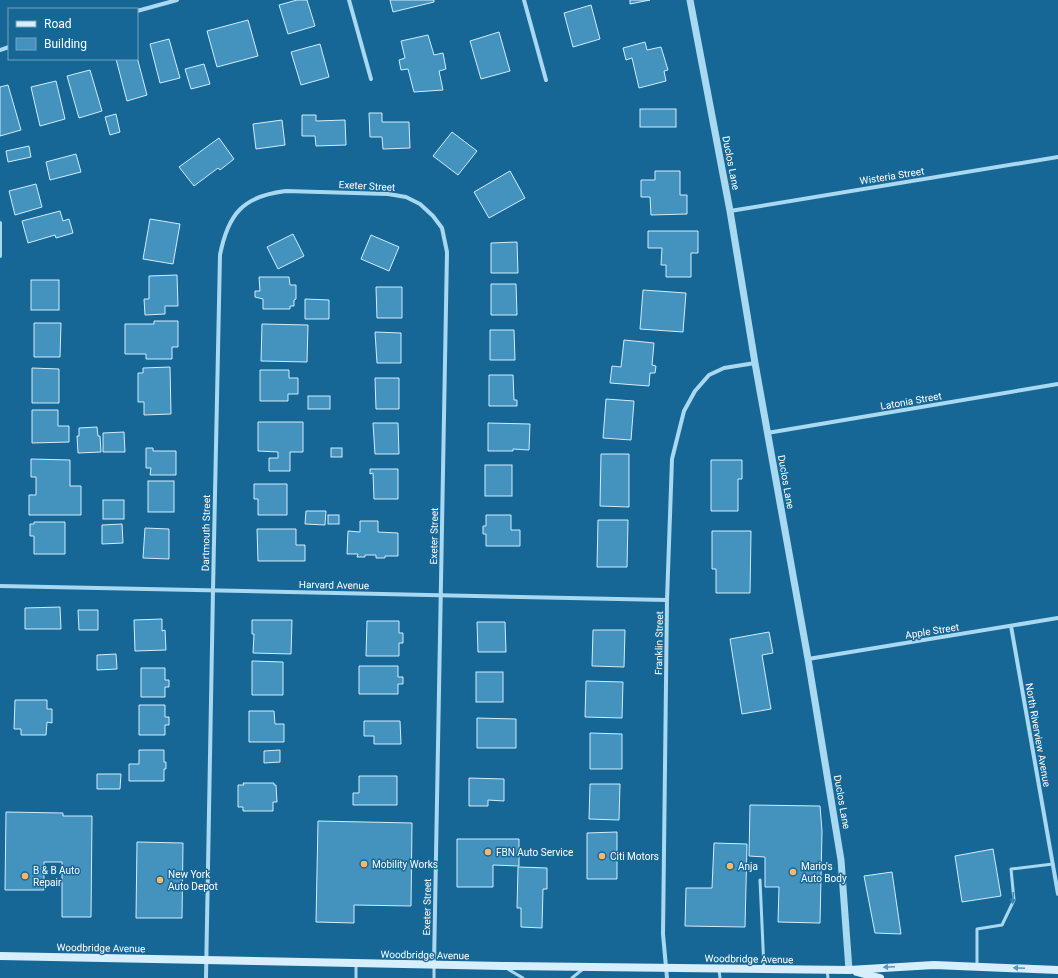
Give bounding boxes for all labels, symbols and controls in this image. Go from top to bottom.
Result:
legend [8,8,138,60]
text: Road [44,17,72,31]
text: Building [44,37,87,51]
street label: Duclos Lane [720,135,742,191]
street label: Wisteria Street [859,165,925,187]
street label: Exeter Street [338,179,396,193]
street label: Latonia Street [880,390,942,412]
street label: Duclos Lane [776,454,796,510]
street label: Dartmouth Street [200,495,212,571]
street label: Exeter Street [428,508,440,564]
street label: Harvard Avenue [299,579,369,591]
street label: Franklin Street [653,611,665,675]
street label: Apple Street [904,621,960,641]
street label: North Riverview Avenue [1023,682,1053,788]
street label: Duclos Lane [832,774,852,830]
marker: FBN Auto Service [483,847,493,857]
place label: FBN Auto Service [496,847,573,858]
marker: Citi Motors [597,851,607,861]
place label: Citi Motors [610,851,659,862]
marker: Mobility Works [359,859,369,869]
place label: Mobility Works [372,859,438,870]
marker: Anja [725,861,735,871]
place label: Anja [738,861,758,872]
place label: Mario's Auto Body [801,861,847,884]
place label: B & B Auto Repair [33,865,80,888]
marker: Mario's Auto Body [788,867,798,877]
place label: New York Auto Depot [168,869,218,892]
marker: B & B Auto Repair [20,871,30,881]
marker: New York Auto Depot [155,875,165,885]
street label: Exeter Street [421,879,433,935]
one-way arrow [1009,892,1016,904]
street label: Woodbridge Avenue [56,942,146,954]
street label: Woodbridge Avenue [380,949,470,961]
street label: Woodbridge Avenue [704,953,794,965]
one-way arrow [883,964,895,971]
one-way arrow [1012,965,1025,971]

